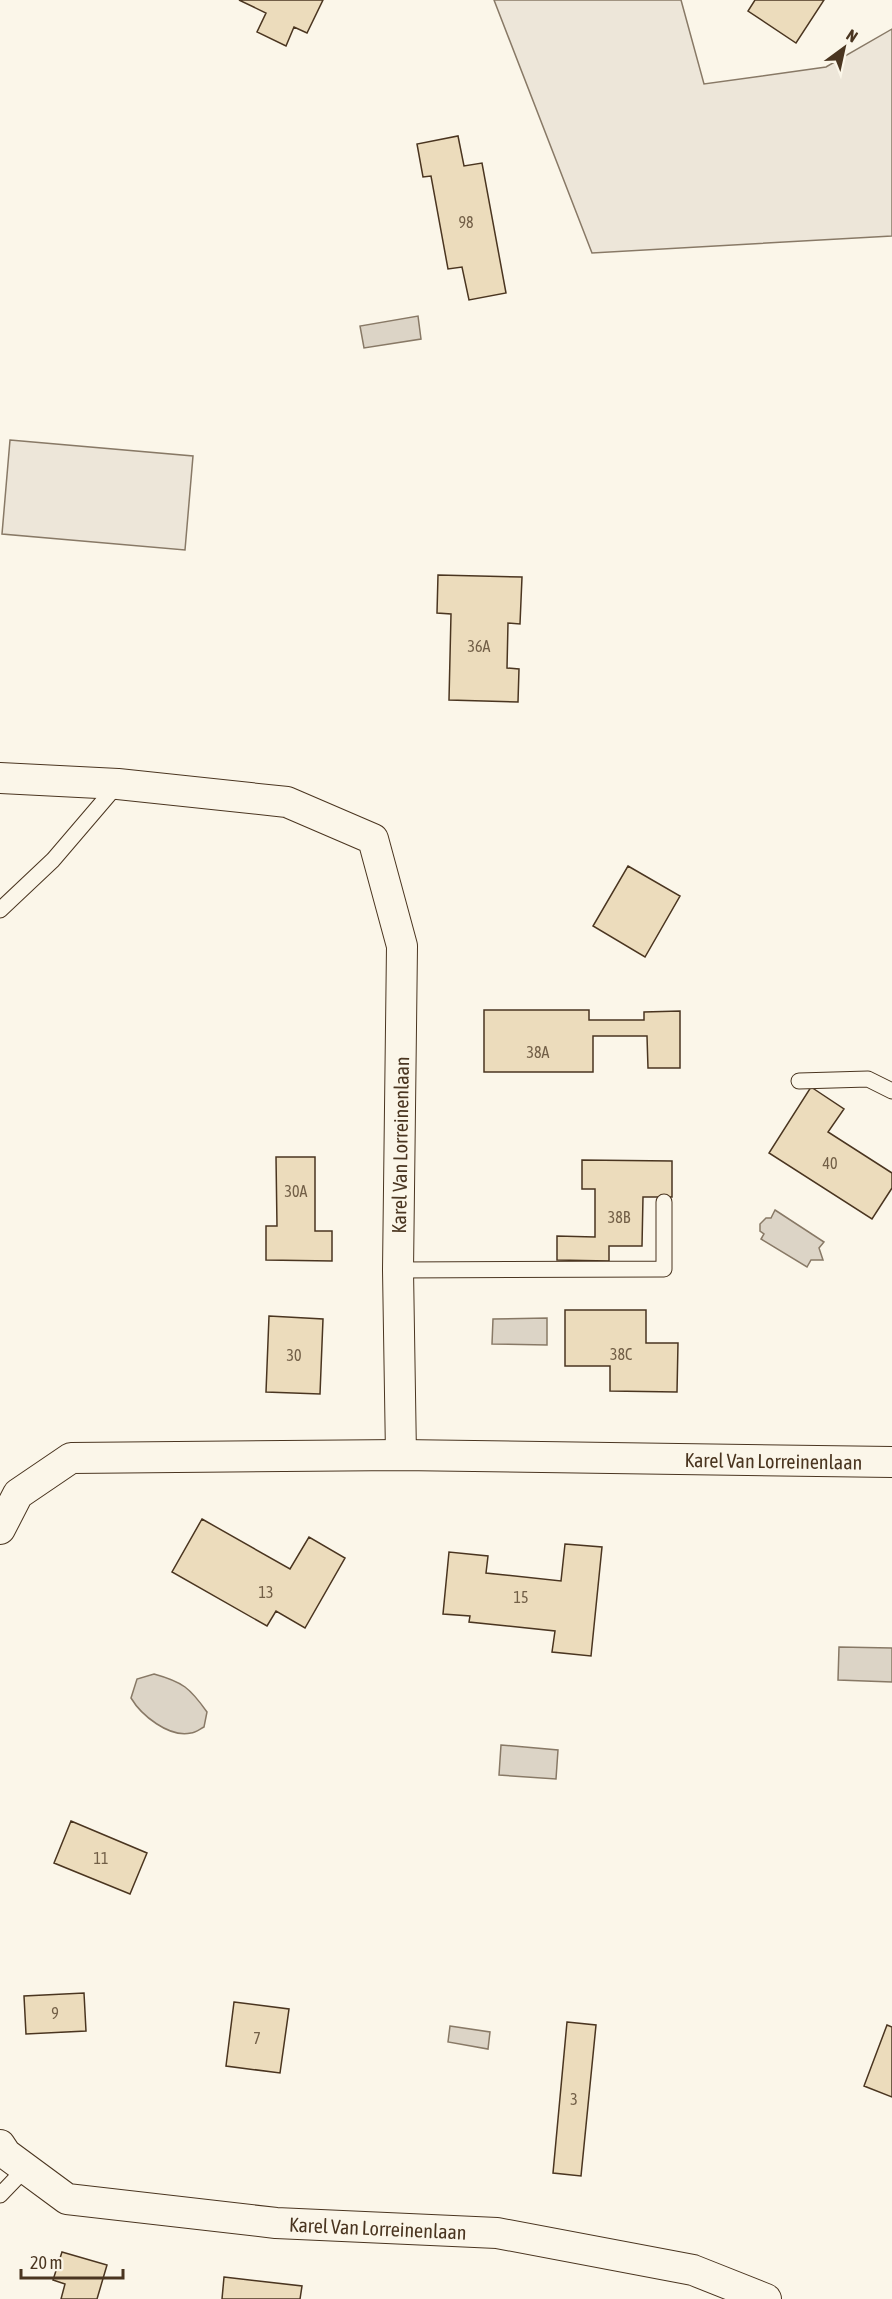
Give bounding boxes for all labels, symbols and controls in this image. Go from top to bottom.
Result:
north arrow [814,18,874,78]
text: N [843,25,861,46]
house number: 98 [458,213,474,231]
house number: 36A [468,637,491,655]
house number: 38A [527,1043,550,1061]
street label: Karel Van Lorreinenlaan [387,1056,413,1234]
house number: 40 [822,1154,838,1172]
house number: 30A [285,1182,308,1200]
house number: 38B [608,1208,631,1226]
house number: 38C [610,1345,632,1363]
house number: 30 [286,1346,302,1364]
street label: Karel Van Lorreinenlaan [685,1448,862,1473]
house number: 13 [258,1583,274,1601]
house number: 15 [513,1588,529,1606]
house number: 11 [93,1849,109,1867]
house number: 9 [51,2004,59,2022]
house number: 7 [253,2029,261,2047]
house number: 3 [570,2090,578,2108]
street label: Karel Van Lorreinenlaan [289,2212,467,2243]
scale bar [21,2242,123,2280]
text: 20 m [30,2252,62,2273]

